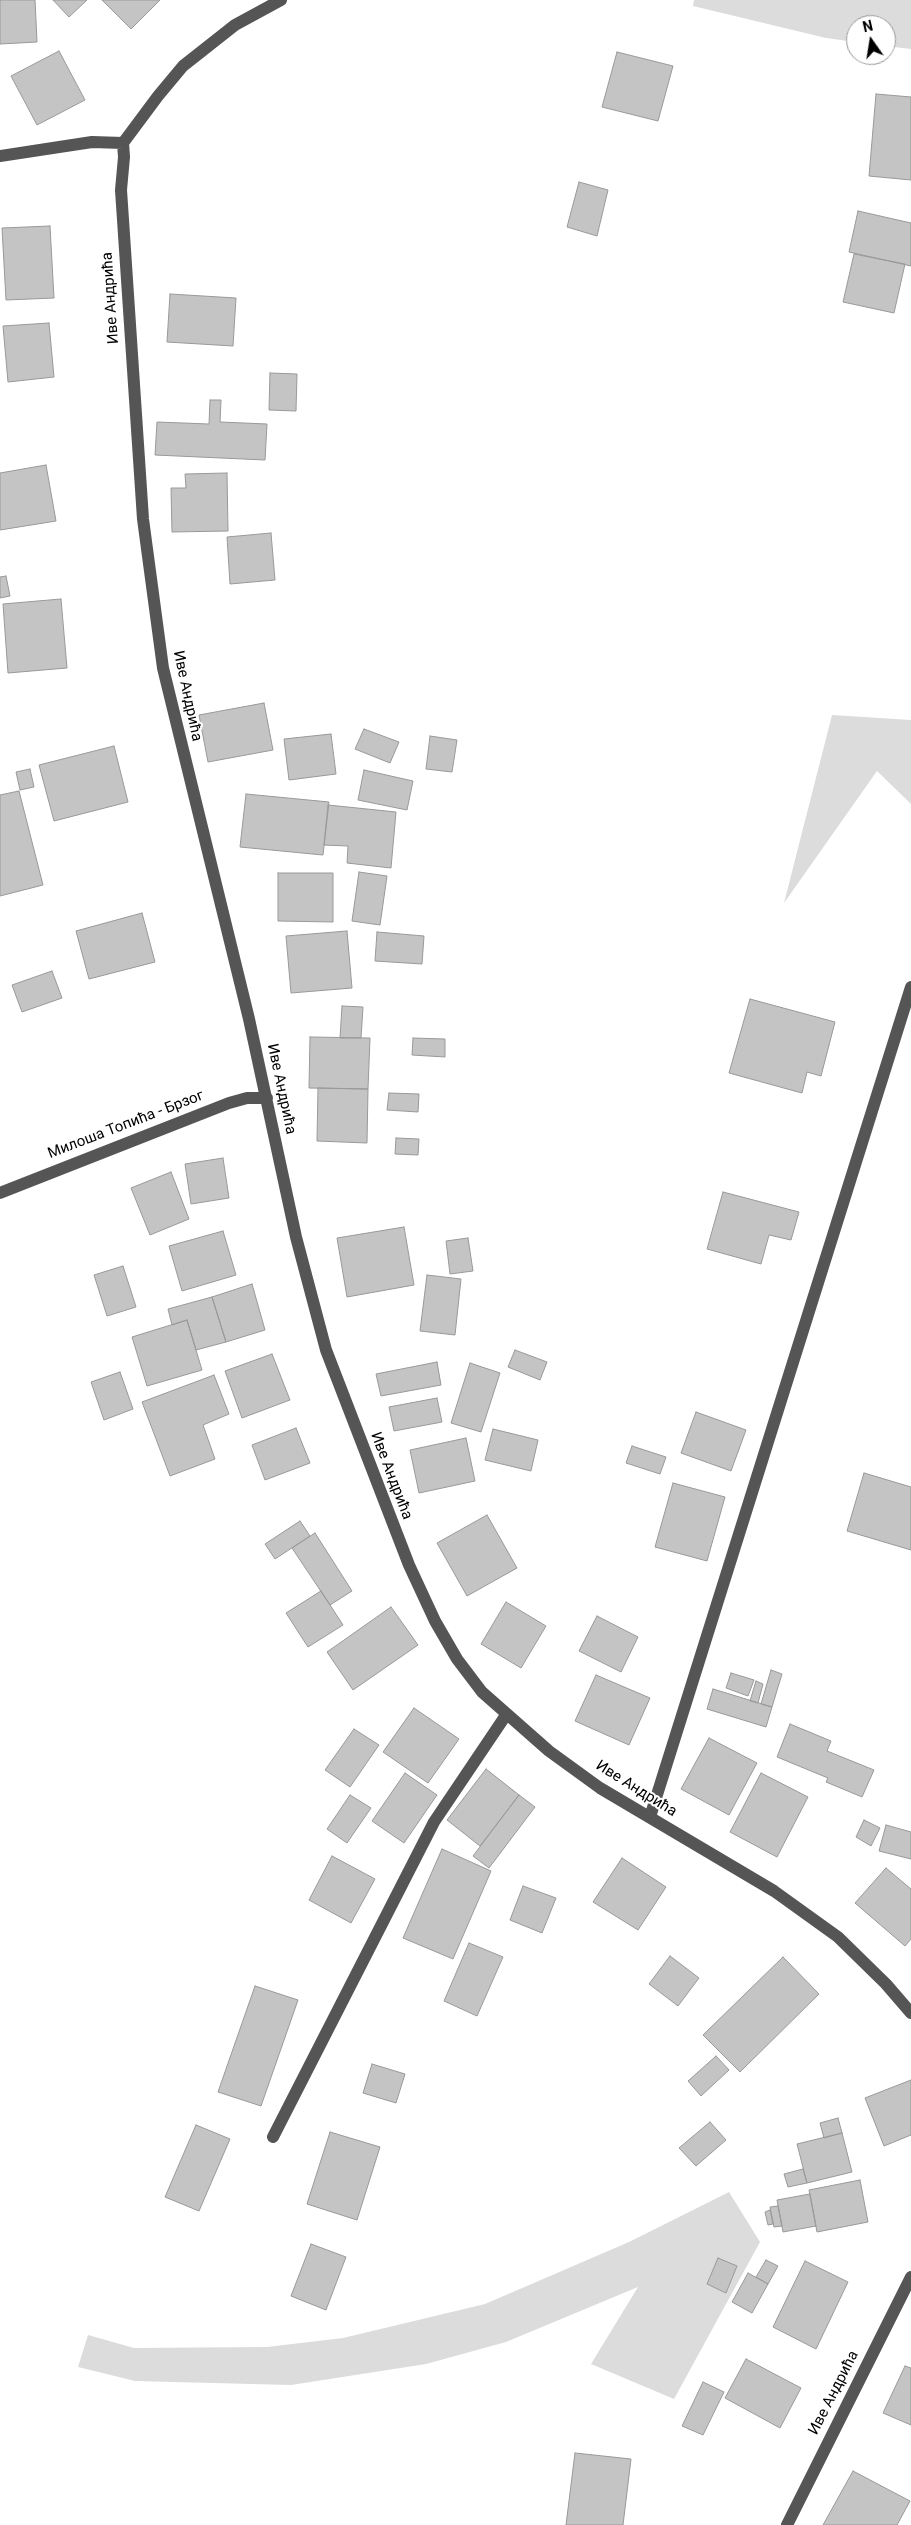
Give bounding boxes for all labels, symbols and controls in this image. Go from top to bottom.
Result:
north arrow [846,15,896,65]
text: N [861,17,874,35]
street label: Иве Андрића [99,251,123,345]
street label: Иве Андрића [169,649,205,743]
street label: Иве Андрића [263,1042,299,1136]
street label: Милоша Топића - Брзог [45,1087,207,1163]
street label: Иве Андрића [366,1430,416,1522]
street label: Иве Андрића [592,1757,680,1821]
street label: Иве Андрића [805,2348,863,2438]

